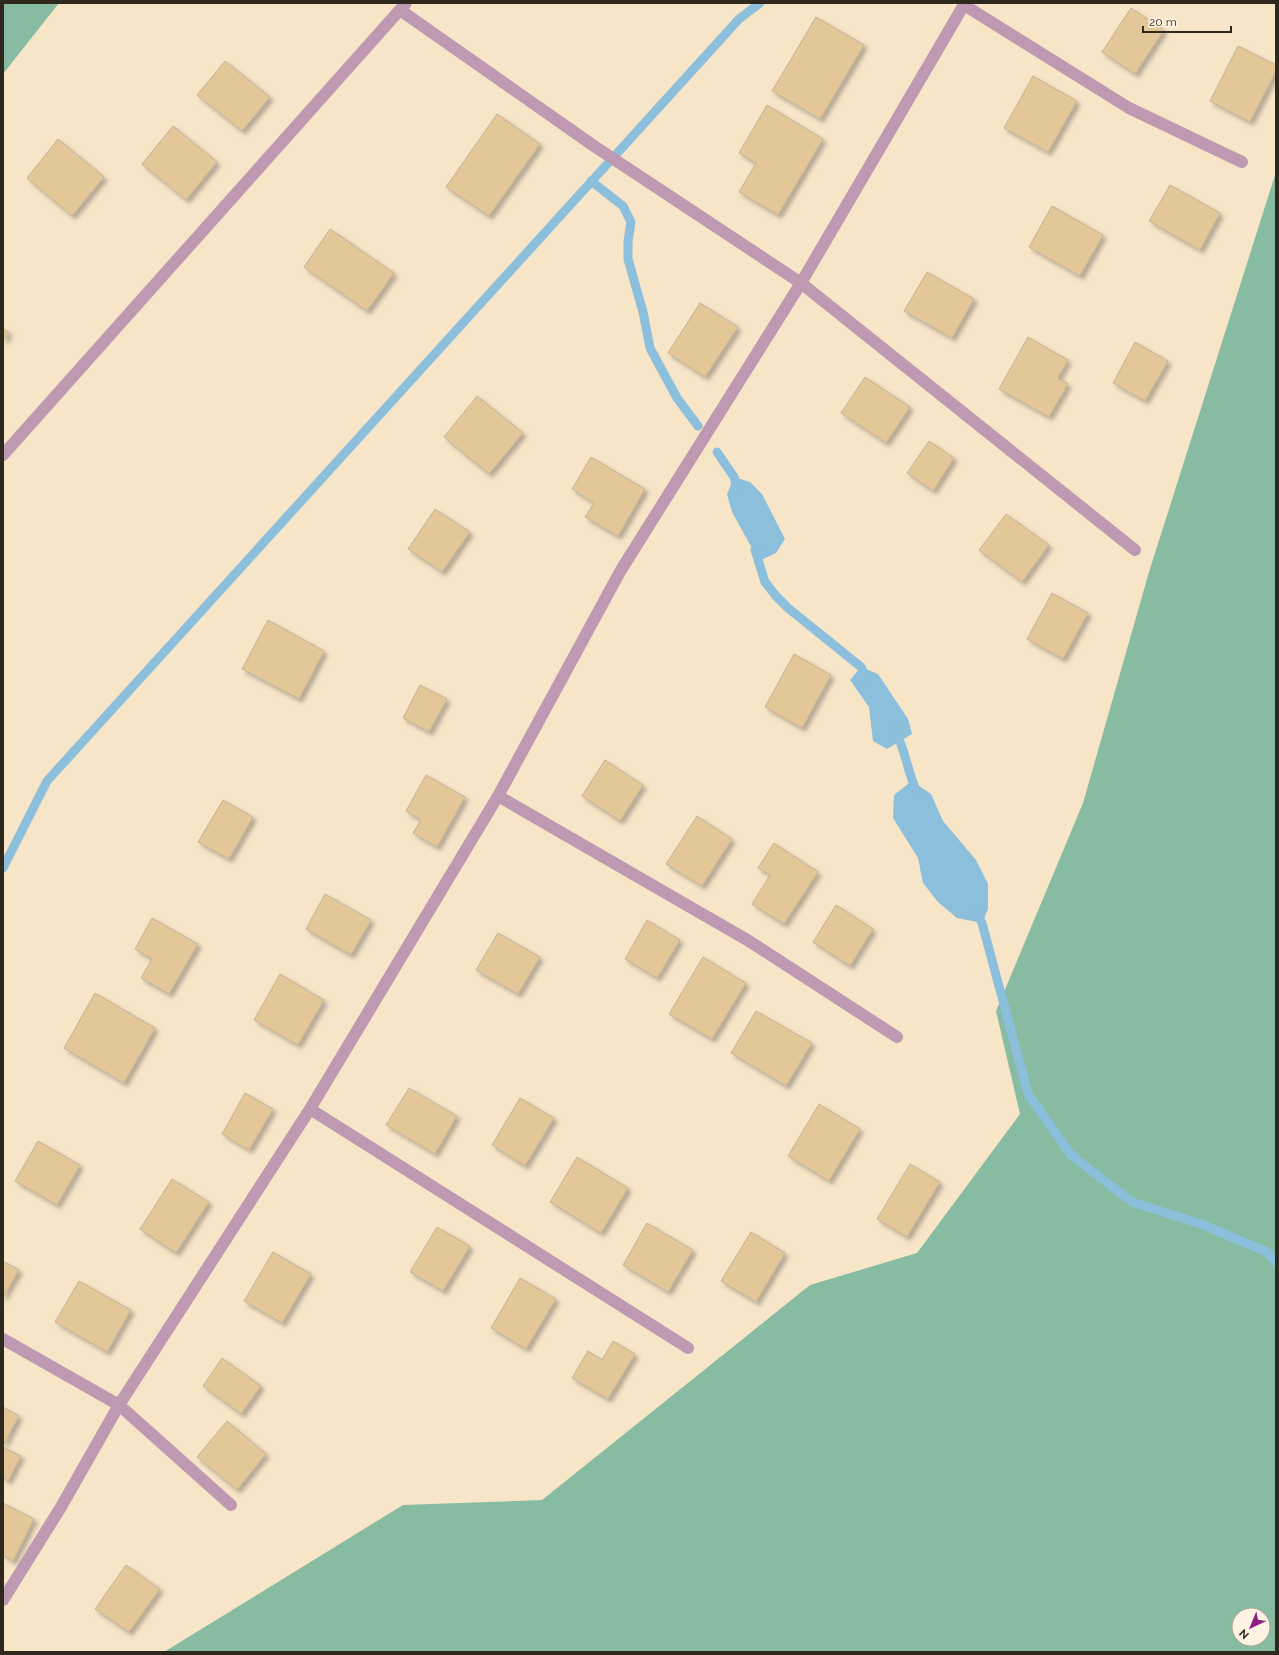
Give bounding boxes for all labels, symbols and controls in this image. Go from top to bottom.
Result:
scale bar [1143,8,1231,34]
text: 20 m [1149,15,1177,29]
north arrow [1231,1607,1271,1647]
text: N [1237,1626,1252,1641]

